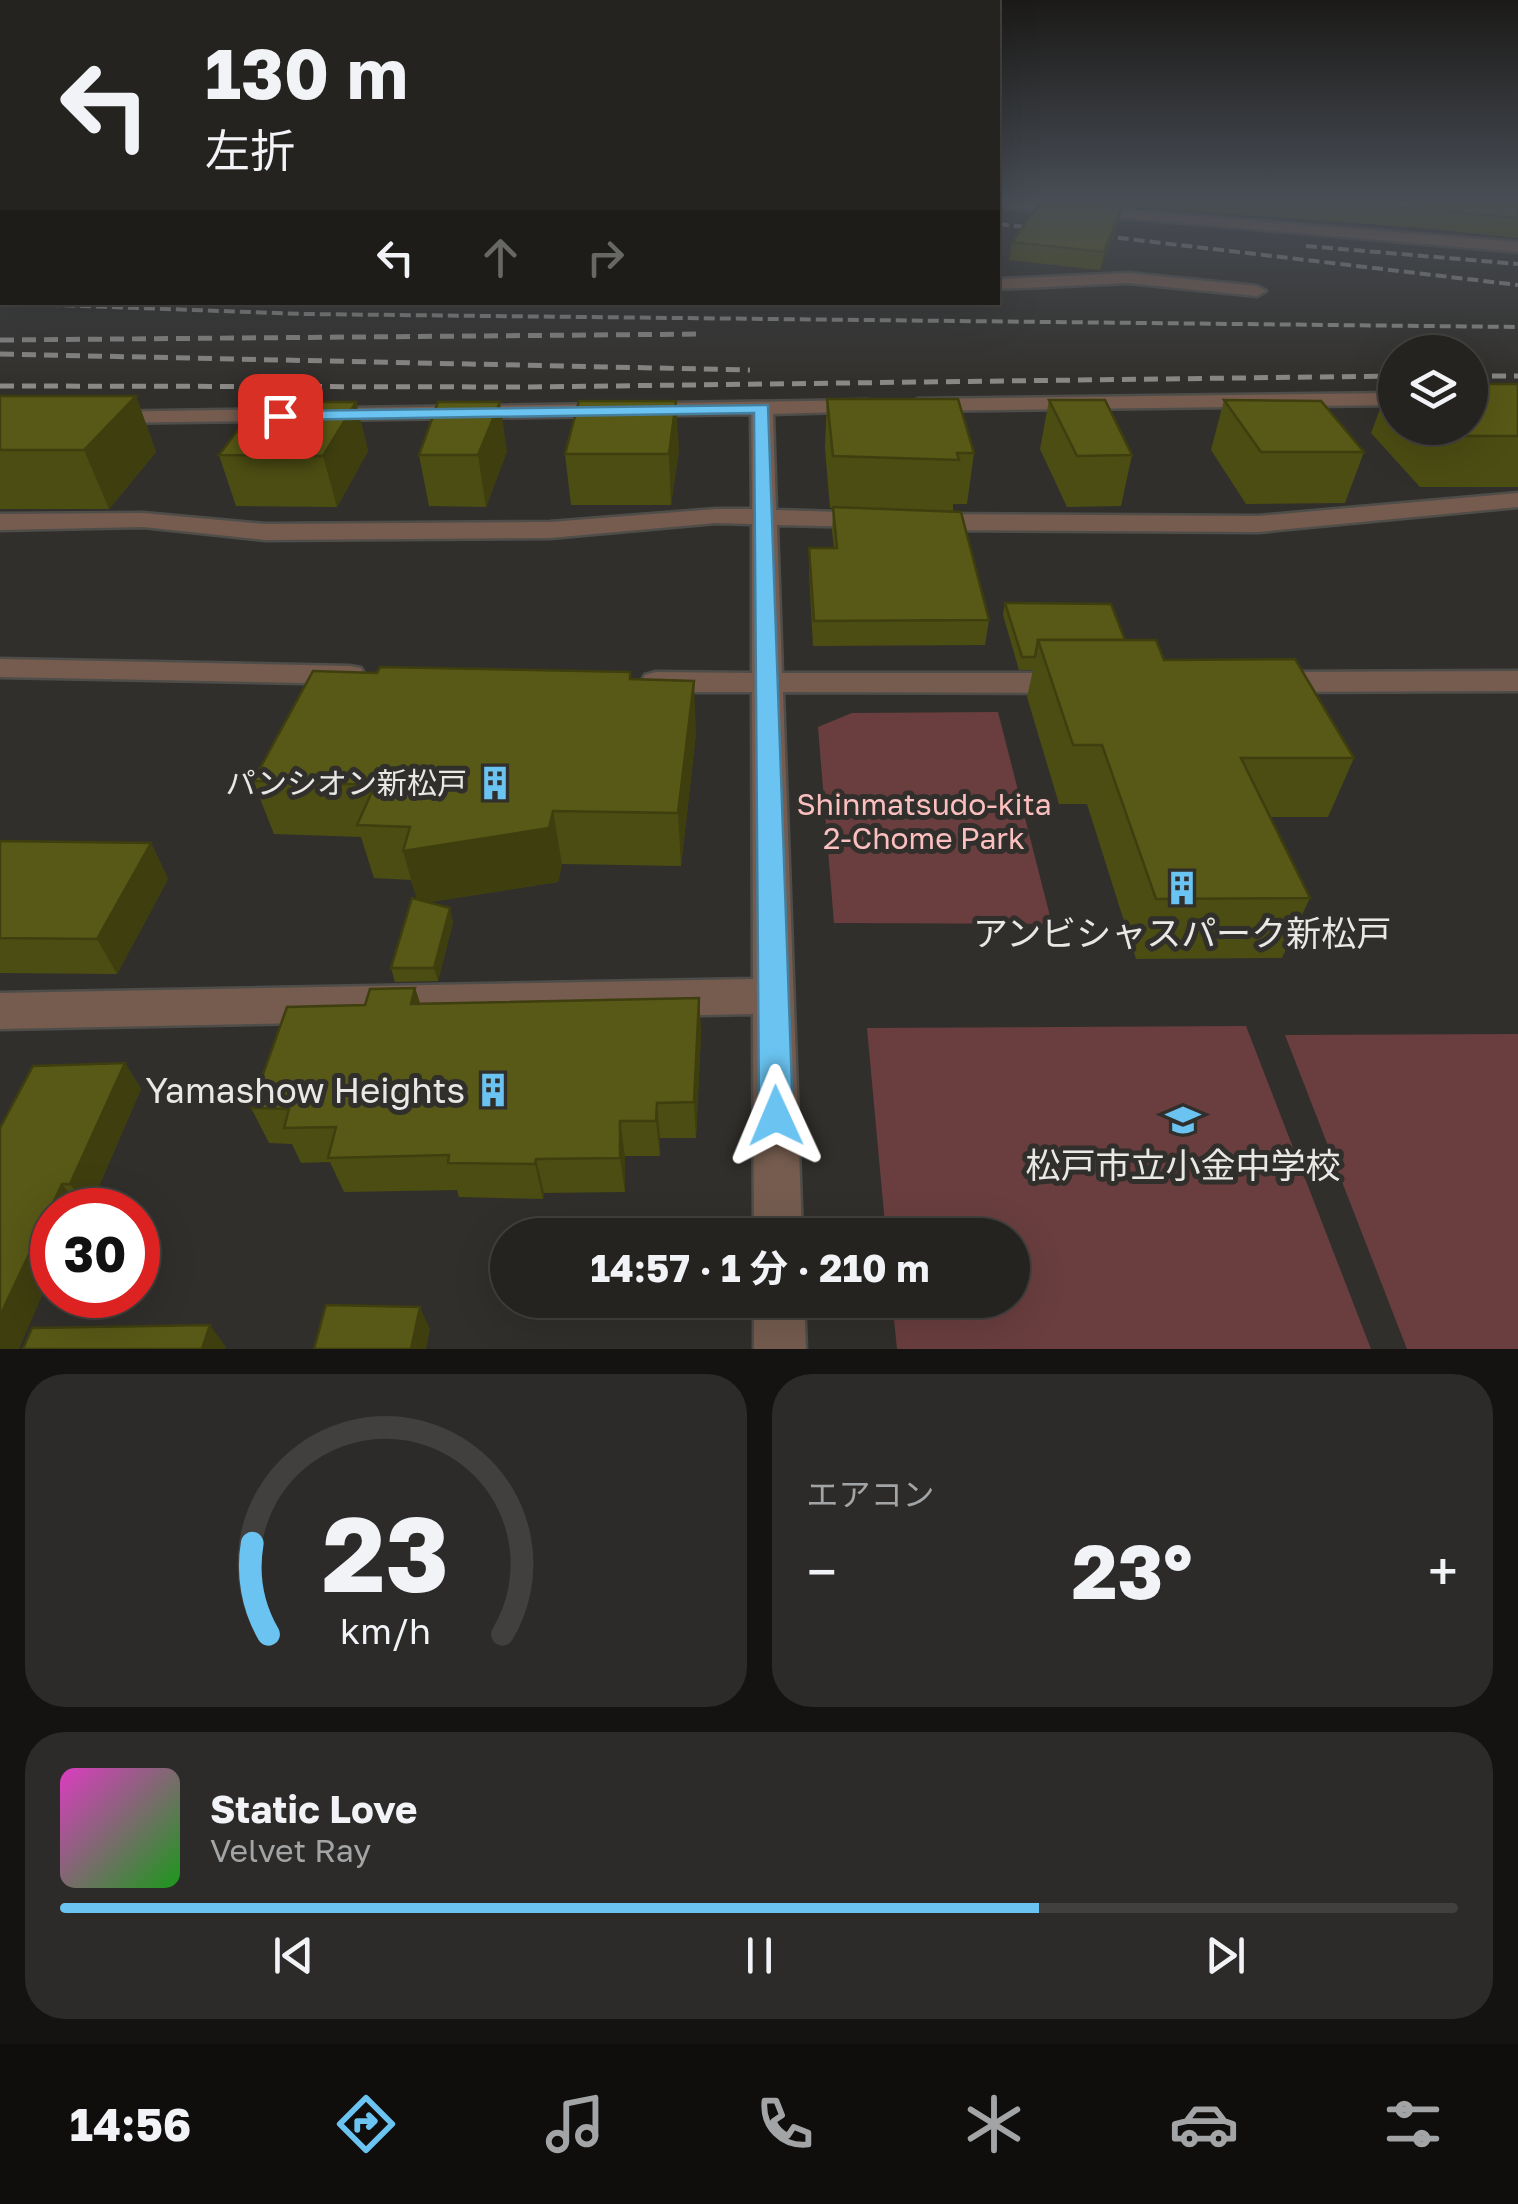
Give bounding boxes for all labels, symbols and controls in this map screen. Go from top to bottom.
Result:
text: 130 m [205,30,408,114]
icon: left [40,40,170,170]
text: 左折 [205,123,295,177]
icon: left [368,230,423,285]
icon: ahead [473,230,528,285]
icon: right [578,230,633,285]
map controls [1378,335,1488,445]
button: layers [1378,335,1488,445]
pin [238,374,323,459]
icon: arrive [253,389,308,444]
building icon: パンシオン新松戸 [476,764,514,802]
place label: パンシオン新松戸 [226,765,467,801]
park label: Shinmatsudo-kita 2-Chome Park [796,786,1052,856]
building icon: アンビシャスパーク新松戸 [1163,869,1201,907]
place label: アンビシャスパーク新松戸 [973,912,1391,954]
position arrow [724,1064,828,1168]
place label: Yamashow Heights [146,1069,465,1111]
building icon: Yamashow Heights [474,1071,512,1109]
school or university icon: 松戸市立小金中学校 [1164,1101,1202,1139]
place label: 松戸市立小金中学校 [1025,1144,1341,1186]
speed limit sign: 30 [30,1188,160,1318]
text: 14:57 · 1 分 · 210 m [591,1245,929,1290]
text: エアコン [807,1475,935,1513]
text: 23 [322,1490,449,1615]
text: 23° [1072,1525,1193,1616]
text: − [807,1538,837,1604]
text: + [1428,1538,1458,1604]
text: km/h [340,1609,431,1652]
text: Static Love [210,1786,417,1831]
text: Velvet Ray [210,1831,371,1869]
icon: previous [266,1928,321,1983]
icon: pause [732,1928,787,1983]
icon: next [1198,1928,1253,1983]
icon: directions [331,2089,401,2159]
icon: music [540,2089,610,2159]
icon: phone [750,2089,820,2159]
icon: climate [959,2089,1029,2159]
icon: car [1169,2089,1239,2159]
icon: filters [1378,2089,1448,2159]
text: 14:56 [70,2097,191,2151]

